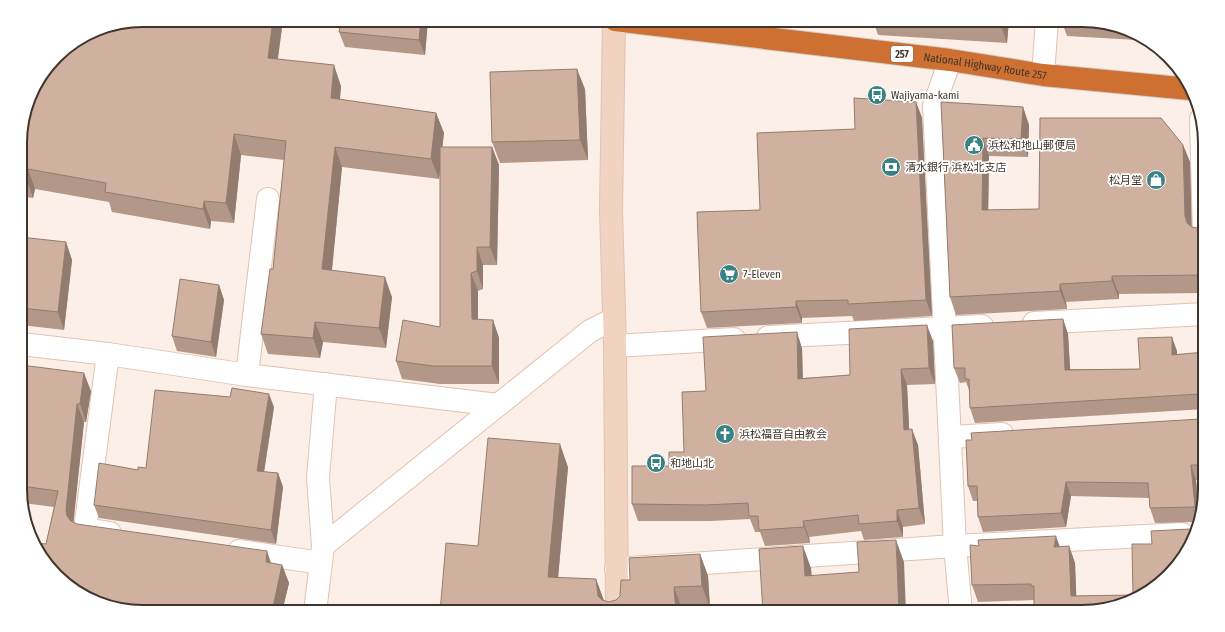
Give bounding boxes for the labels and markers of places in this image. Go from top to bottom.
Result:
bus stop icon: Wajiyama-kami [866,84,888,106]
place label: Wajiyama-kami [891,89,959,102]
public building icon: 浜松和地山郵便局 [963,134,985,156]
place label: 浜松和地山郵便局 [988,139,1076,152]
bank icon: 清水銀行 浜松北支店 [880,156,902,178]
place label: 清水銀行 浜松北支店 [905,161,1007,174]
shop icon: 松月堂 [1145,169,1167,191]
place label: 松月堂 [1109,174,1142,187]
supermarket icon: 7-Eleven [718,263,740,285]
place label: 7-Eleven [743,268,781,281]
church icon: 浜松福音自由教会 [714,423,736,445]
place label: 浜松福音自由教会 [739,428,827,441]
bus stop icon: 和地山北 [645,452,667,474]
place label: 和地山北 [670,457,714,470]

